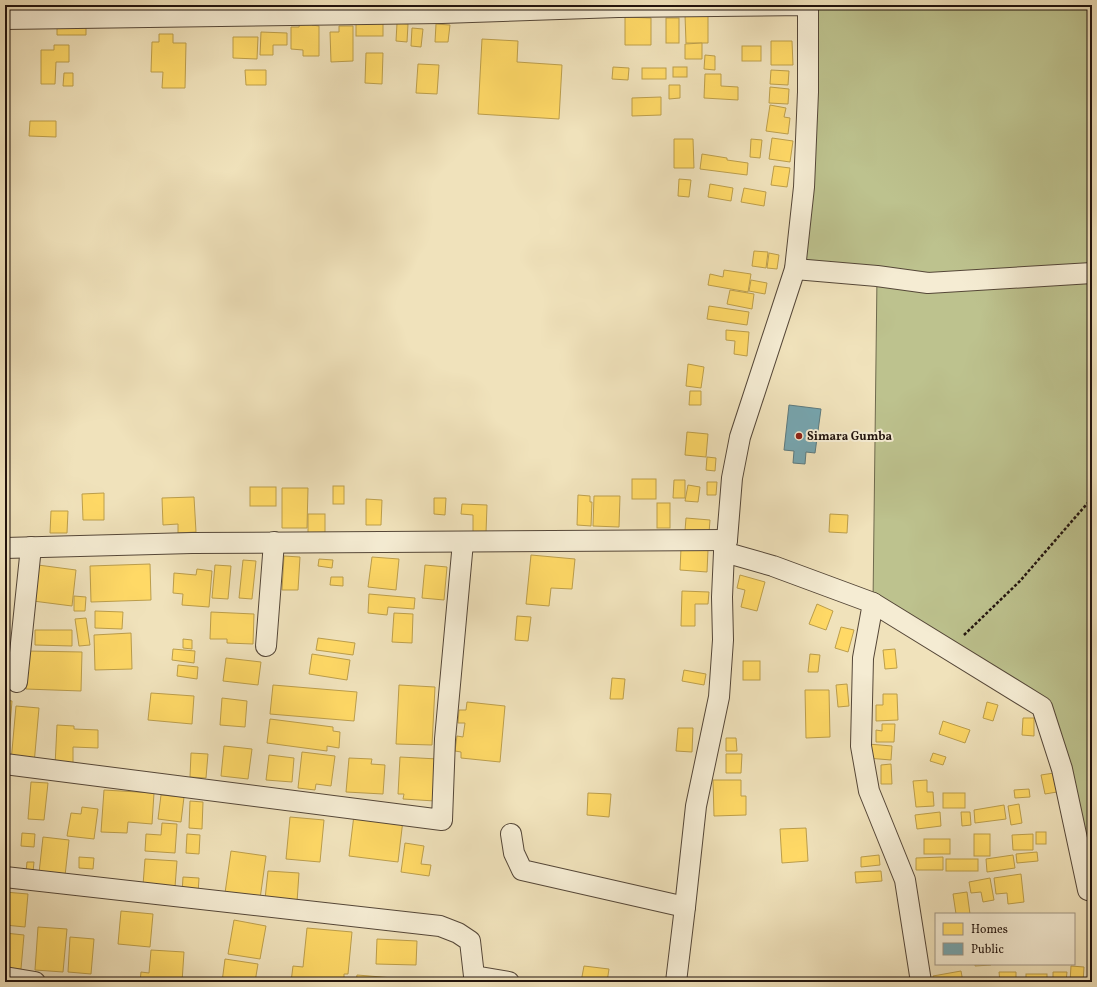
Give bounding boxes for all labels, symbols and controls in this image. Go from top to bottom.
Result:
place label: Simara Gumba [807,429,892,445]
marker: Simara Gumba [794,431,804,441]
legend [935,913,1075,965]
text: Homes [971,922,1008,938]
text: Public [971,942,1004,958]

